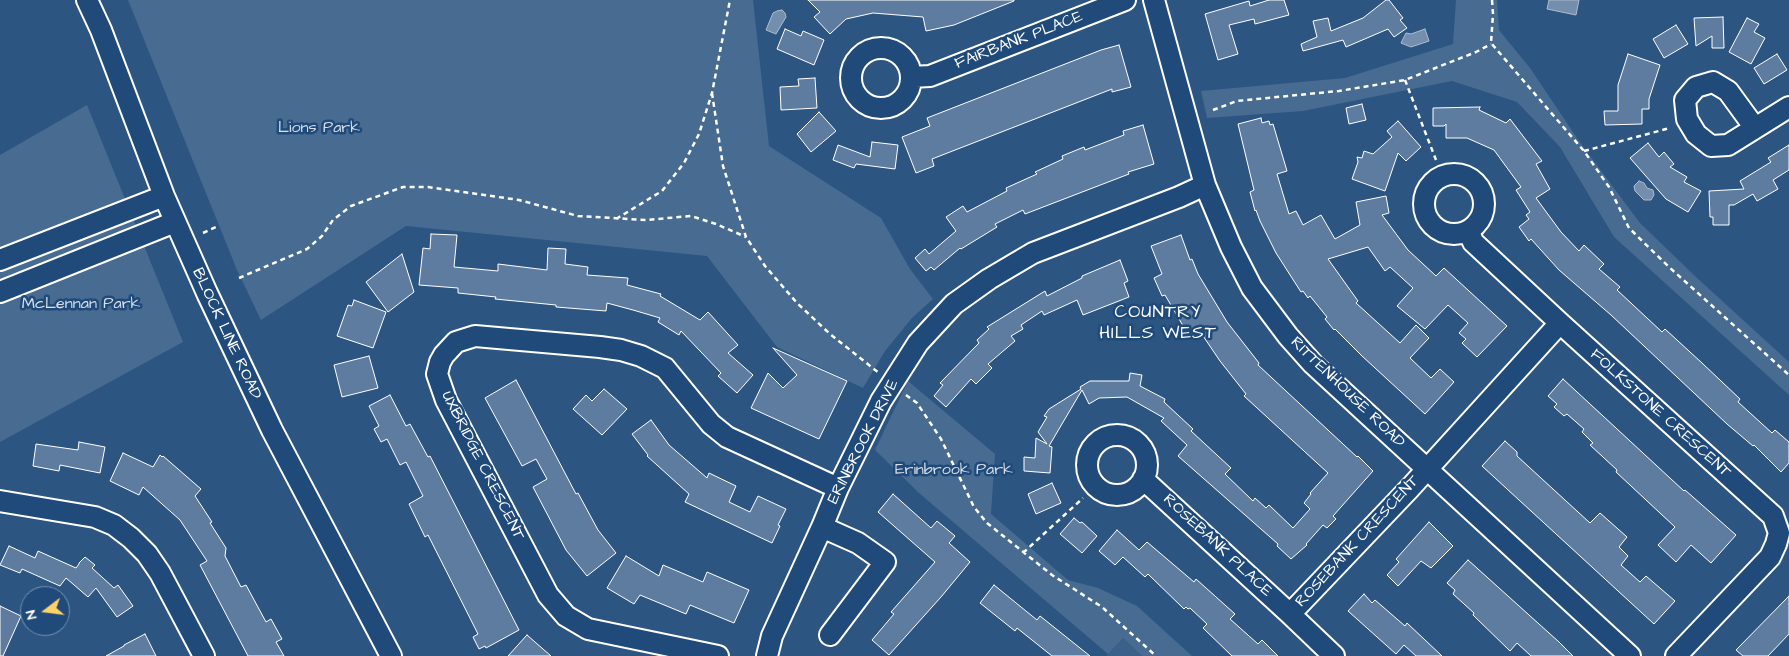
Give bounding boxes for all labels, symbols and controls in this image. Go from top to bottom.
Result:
street label: FAIRBANK PLACE [952,8,1086,74]
park label: Lions Park [278,119,360,139]
street label: BLOCK LINE ROAD [187,265,265,403]
park label: McLennan Park [22,295,140,315]
district label: COUNTRY HILLS WEST [1098,302,1218,344]
street label: RITTENHOUSE ROAD [1286,333,1408,453]
street label: FOLKSTONE CRESCENT [1586,346,1734,482]
street label: ERINBROOK DRIVE [824,376,904,508]
street label: UXBRIDGE CRESCENT [436,388,528,544]
park label: Erinbrook Park [895,461,1013,481]
street label: ROSEBANK CRESCENT [1292,472,1424,612]
street label: ROSEBANK PLACE [1159,491,1275,601]
north arrow [20,586,70,636]
text: N [21,608,42,621]

